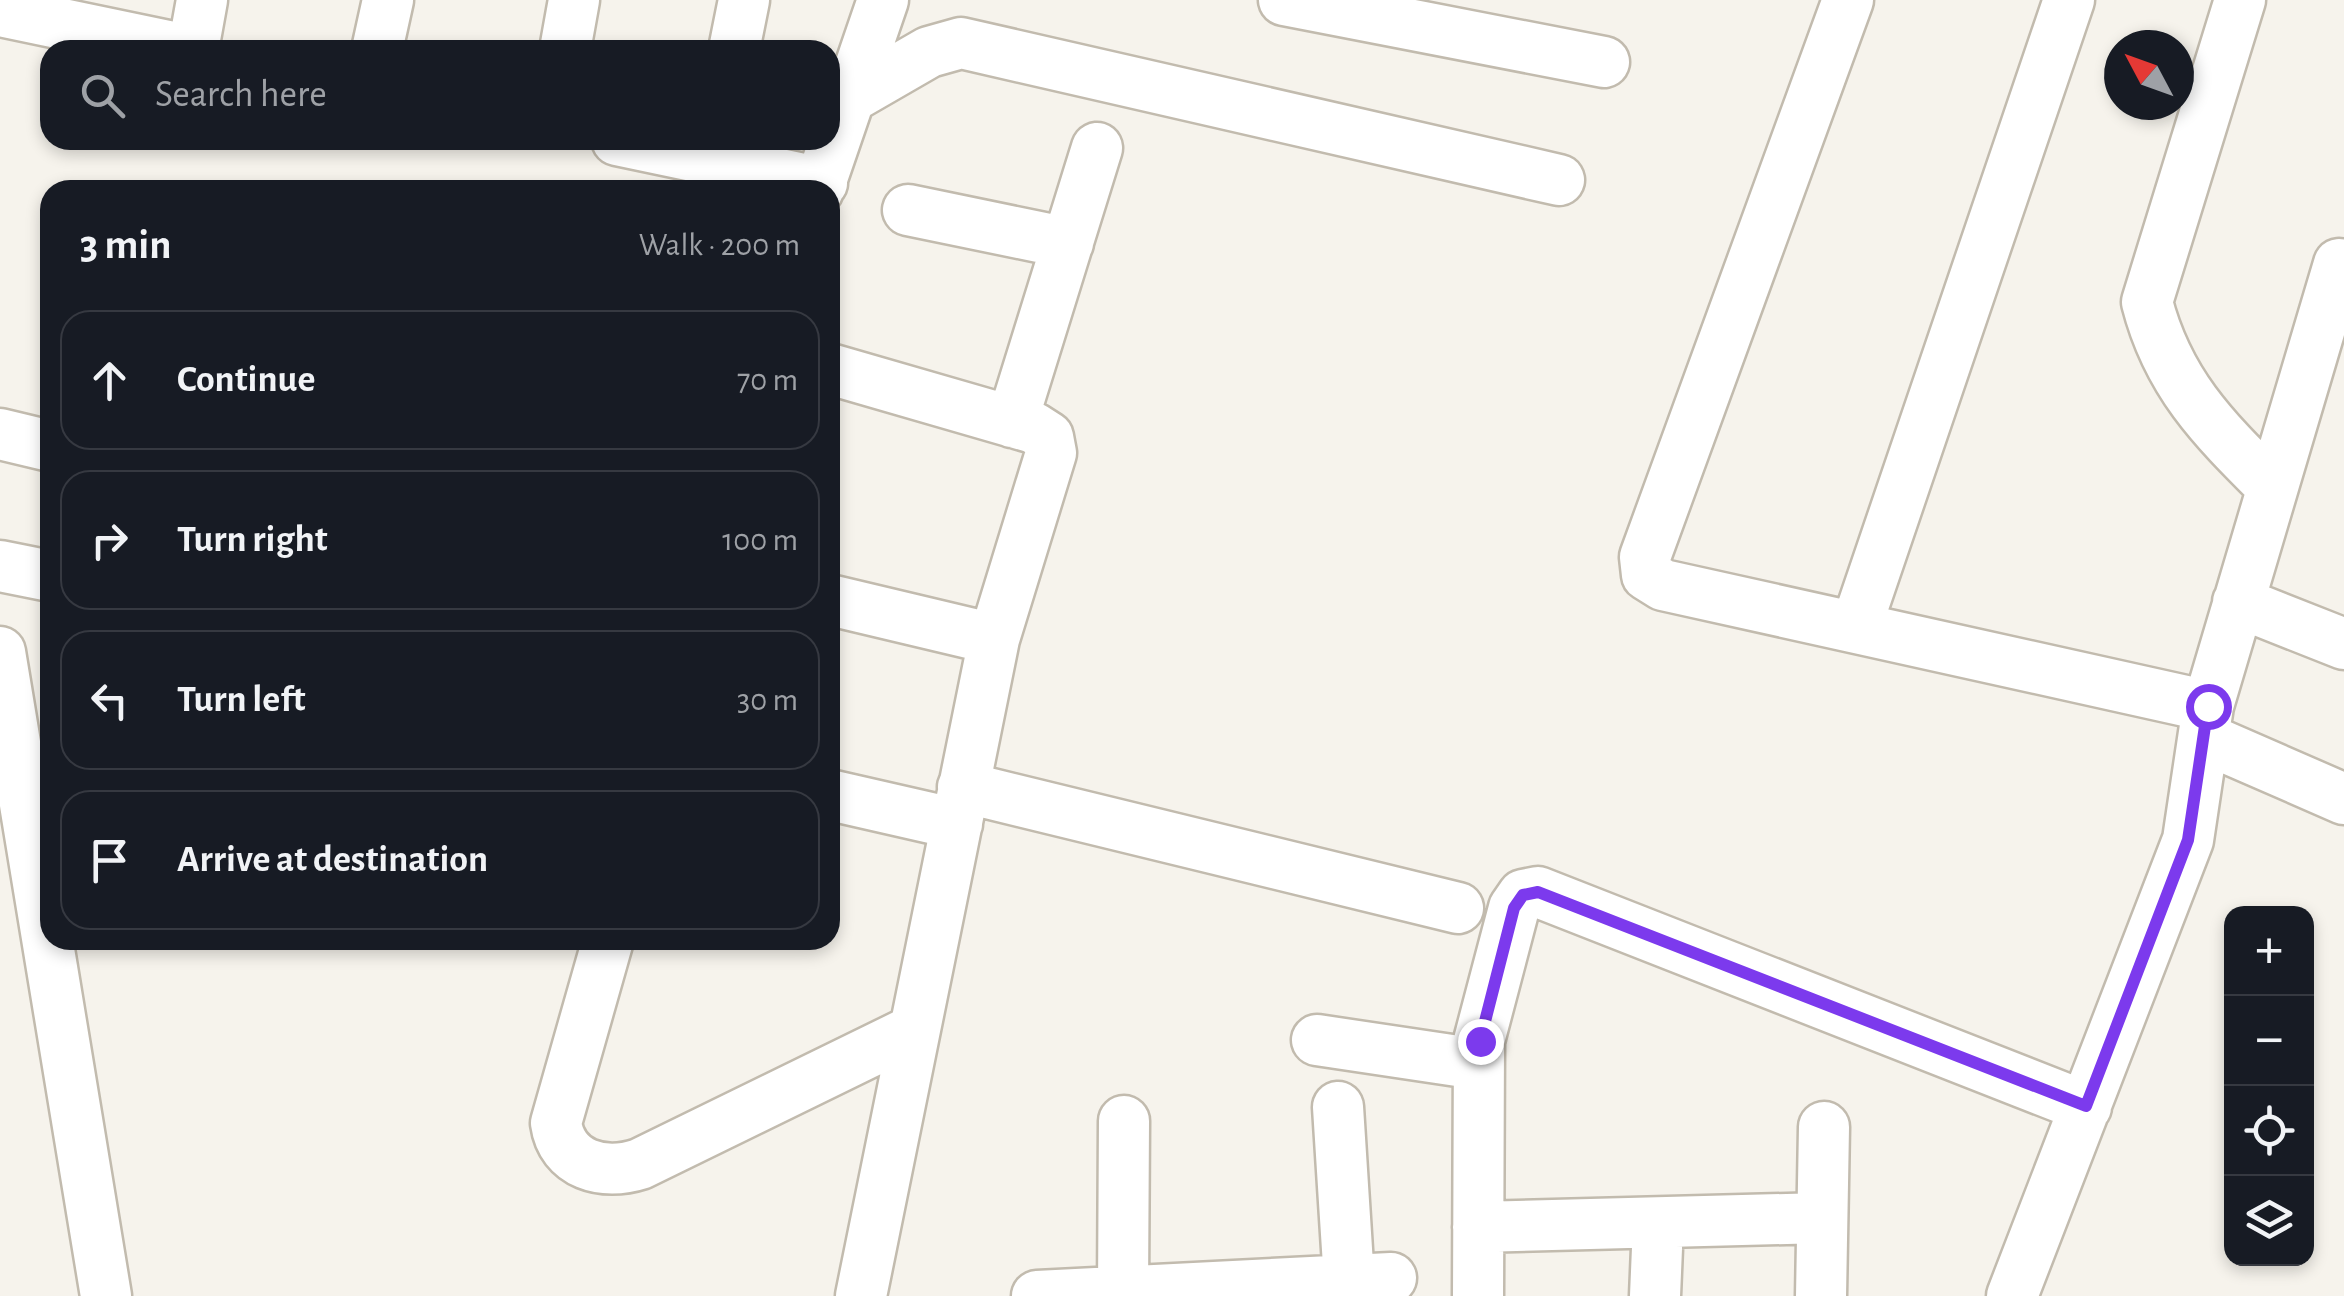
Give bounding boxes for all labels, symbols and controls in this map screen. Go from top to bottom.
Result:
north arrow [2104,30,2194,120]
search box [40,40,840,150]
icon: search [75,68,130,123]
text: Search here [155,76,327,114]
text: 3 min [80,224,172,266]
text: Walk · 200 m [639,229,800,261]
icon: ahead [82,353,137,408]
text: Continue [177,361,315,399]
text: 70 m [737,364,798,396]
icon: right [82,513,137,568]
text: Turn right [177,521,327,559]
text: 100 m [722,524,798,556]
icon: left [82,673,137,728]
text: Turn left [177,681,305,719]
text: 30 m [737,684,798,716]
route start [2186,684,2232,730]
icon: arrive [82,833,137,888]
text: Arrive at destination [177,841,488,879]
map controls [2224,906,2314,1266]
button: + [2224,906,2314,996]
button: − [2224,996,2314,1086]
route end [1458,1019,1504,1065]
button: locate [2224,1086,2314,1176]
button: layers [2224,1176,2314,1266]

